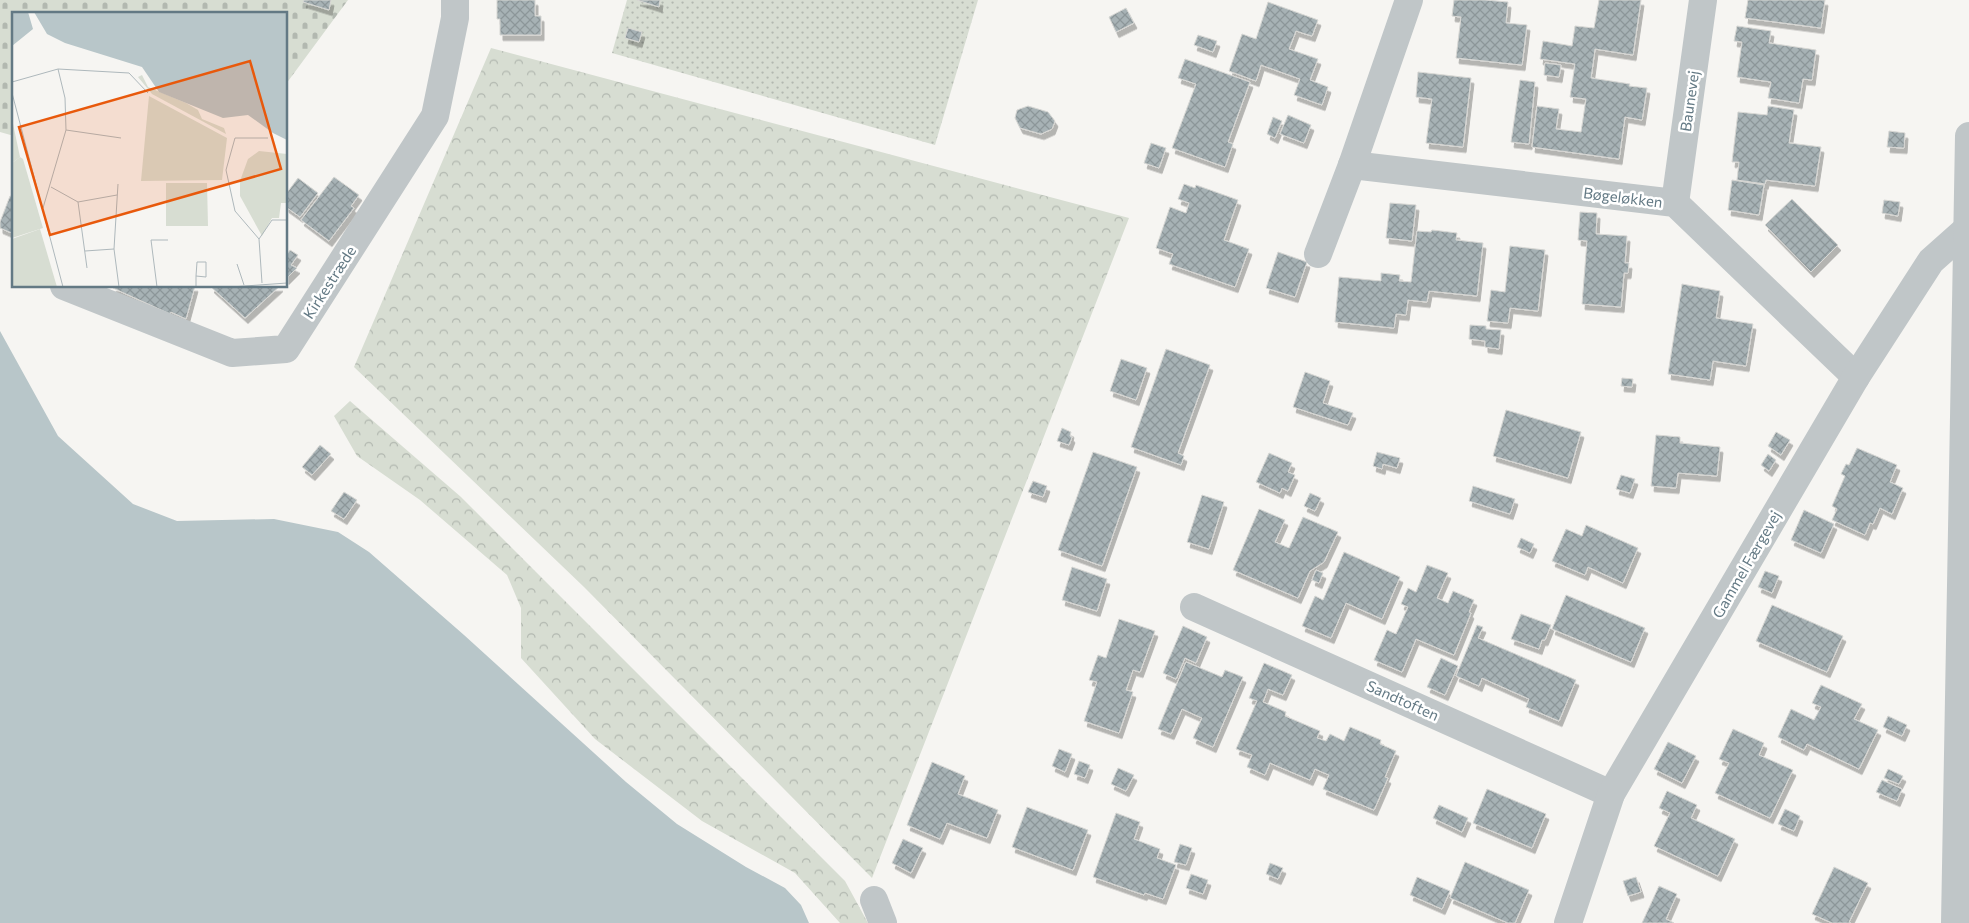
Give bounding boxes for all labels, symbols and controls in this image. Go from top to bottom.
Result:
inset map [12,12,288,288]
street label: Baunevej [1676,69,1702,133]
street label: Bøgeløkken [1582,183,1664,211]
street label: Kirkestræde [299,242,359,322]
street label: Gammel Færgevej [1708,507,1784,621]
street label: Sandtoften [1364,676,1442,724]

